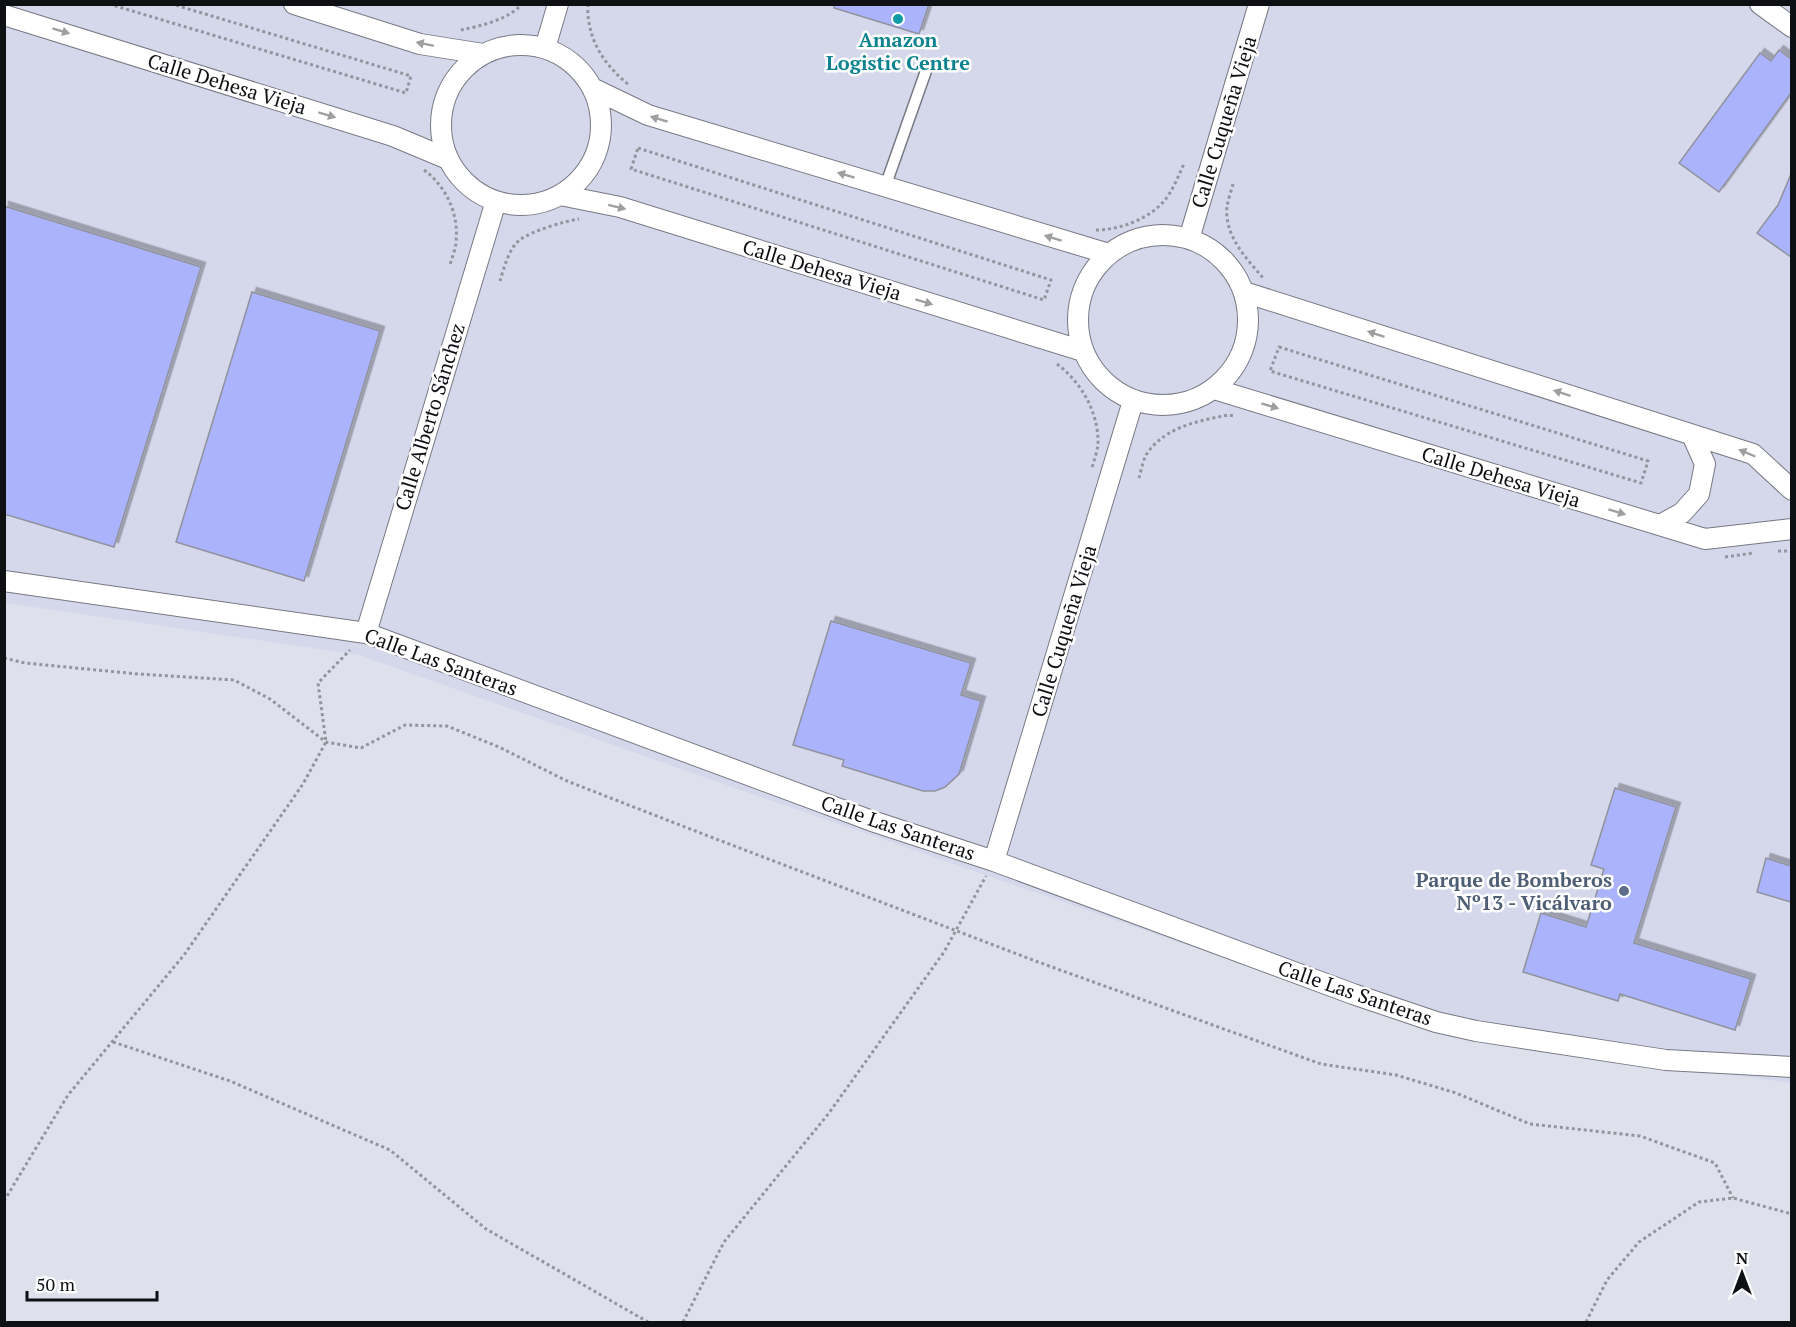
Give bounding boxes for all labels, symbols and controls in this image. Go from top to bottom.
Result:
marker: Amazon Logistic Centre [891,12,905,26]
place label: Amazon Logistic Centre [826,26,970,76]
one-way arrow [52,27,70,36]
street label: Calle Cuqueña Vieja [1184,32,1263,211]
one-way arrow [415,39,434,48]
street label: Calle Dehesa Vieja [144,47,310,120]
one-way arrow [318,111,336,120]
one-way arrow [650,114,668,123]
one-way arrow [837,170,855,179]
one-way arrow [608,202,626,212]
one-way arrow [1044,232,1062,242]
street label: Calle Dehesa Vieja [739,233,905,306]
one-way arrow [915,297,933,307]
street label: Calle Alberto Sánchez [388,320,471,514]
one-way arrow [1367,329,1385,339]
one-way arrow [1553,388,1571,397]
one-way arrow [1261,402,1279,411]
street label: Calle Dehesa Vieja [1418,440,1584,513]
one-way arrow [1738,448,1756,458]
one-way arrow [1608,508,1626,517]
street label: Calle Cuqueña Vieja [1024,541,1103,720]
street label: Calle Las Santeras [361,621,522,702]
street label: Calle Las Santeras [818,789,979,867]
place label: Parque de Bomberos Nº13 - Vicálvaro [1416,866,1612,916]
marker: Parque de Bomberos Nº13 - Vicálvaro [1617,884,1631,898]
street label: Calle Las Santeras [1275,954,1436,1032]
north arrow [1712,1243,1772,1303]
text: N [1736,1247,1748,1269]
scale bar [27,1264,158,1302]
text: 50 m [36,1272,76,1296]

